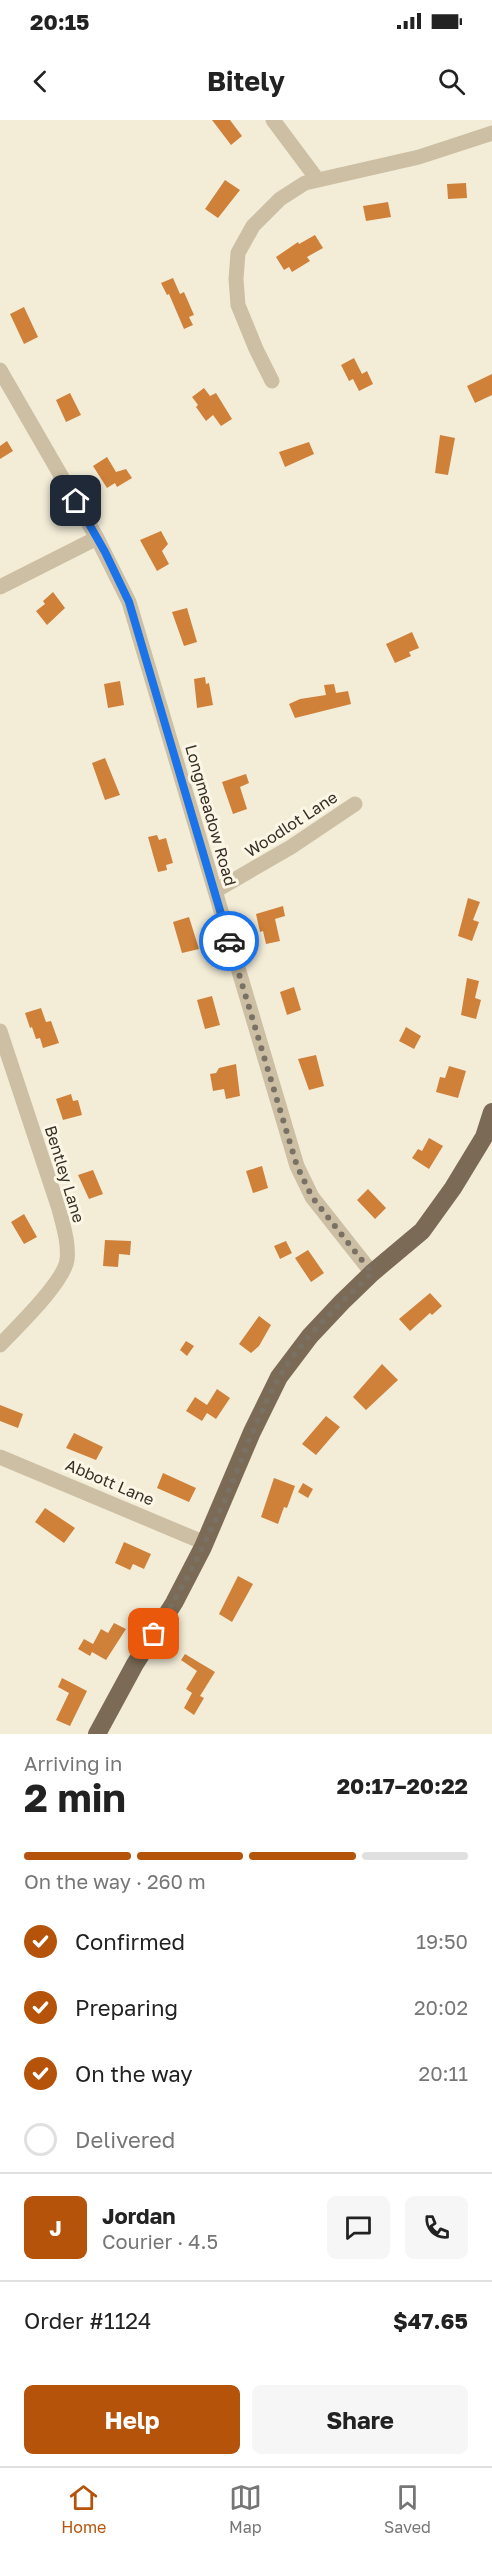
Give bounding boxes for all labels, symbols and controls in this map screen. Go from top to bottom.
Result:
text: 20:15 [30,8,90,35]
icon: back [24,65,57,98]
text: Bitely [207,65,285,97]
icon: search [435,65,468,98]
pin [50,475,101,526]
icon: home [59,484,92,517]
street label: Longmeadow Road [181,742,241,888]
street label: Woodlot Lane [241,787,341,861]
courier [199,911,259,971]
icon: car [213,925,246,958]
street label: Bentley Lane [41,1123,89,1225]
street label: Abbott Lane [63,1454,157,1510]
pin [128,1608,179,1659]
icon: bag [137,1617,170,1650]
text: Arriving in [24,1751,122,1775]
text: 20:17–20:22 [337,1772,468,1799]
text: 2 min [24,1774,126,1821]
text: On the way · 260 m [24,1869,206,1893]
icon: check [24,1925,57,1958]
text: Confirmed [75,1928,185,1955]
text: 19:50 [416,1929,468,1953]
icon: check [24,1991,57,2024]
text: Preparing [75,1994,178,2021]
text: 20:02 [414,1995,468,2019]
icon: check [24,2057,57,2090]
text: On the way [75,2060,193,2087]
text: 20:11 [419,2061,468,2085]
text: Delivered [75,2126,175,2153]
button: chat [327,2196,390,2259]
button: phone [405,2196,468,2259]
text: Jordan [102,2202,176,2229]
text: J [49,2214,62,2241]
text: Courier · 4.5 [102,2229,218,2253]
text: Order #1124 [24,2307,152,2334]
text: $47.65 [393,2307,468,2334]
button: Help [24,2385,240,2454]
button: Share [252,2385,468,2454]
tab: Home [61,2481,106,2537]
tab: Map [229,2481,262,2537]
tab: Saved [384,2481,431,2537]

